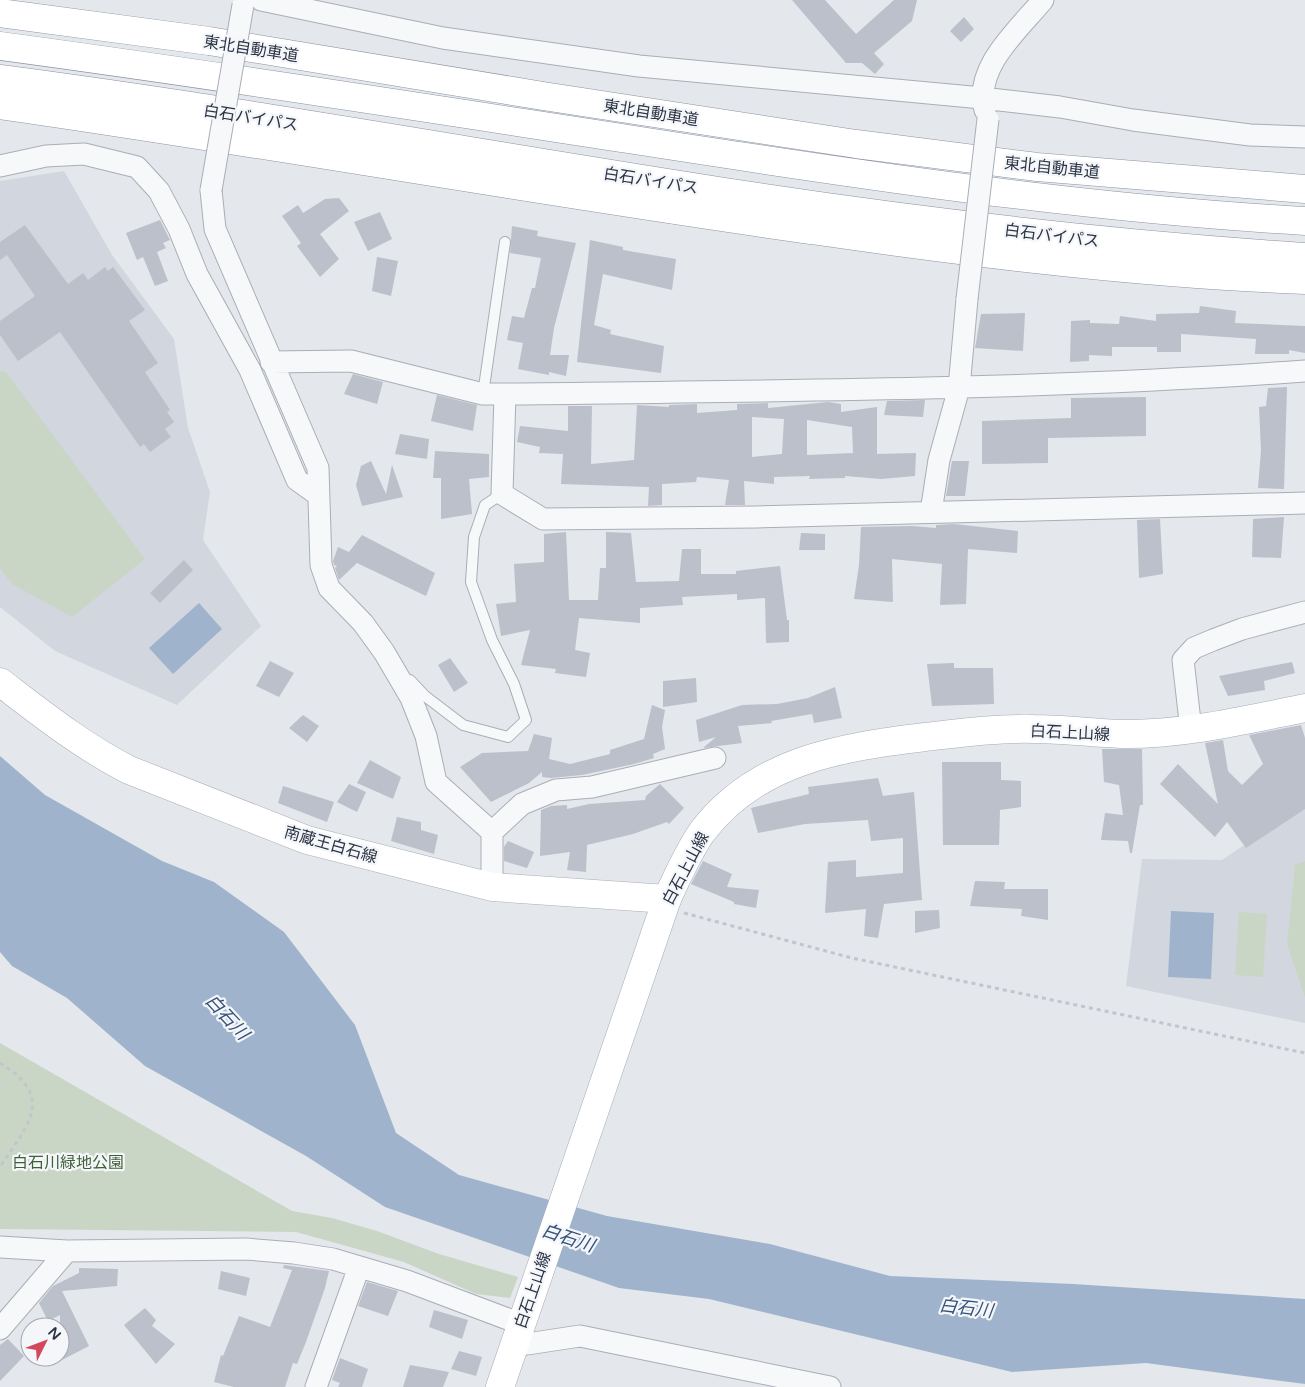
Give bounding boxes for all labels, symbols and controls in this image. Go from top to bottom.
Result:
street label: 東北自動車道 [202,32,300,66]
street label: 東北自動車道 [602,96,700,130]
street label: 白石バイパス [202,101,300,135]
street label: 東北自動車道 [1003,153,1101,183]
street label: 白石バイパス [602,164,700,198]
street label: 白石バイパス [1003,220,1101,252]
street label: 白石上山線 [1029,721,1110,745]
street label: 南蔵王白石線 [282,822,380,868]
street label: 白石上山線 [658,828,713,908]
water label: 白石川 [201,990,255,1046]
park label: 白石川緑地公園 [12,1153,124,1173]
water label: 白石川 [539,1219,599,1257]
street label: 白石上山線 [510,1249,555,1331]
water label: 白石川 [938,1294,996,1322]
north arrow [20,1317,70,1367]
text: N [44,1324,64,1344]

